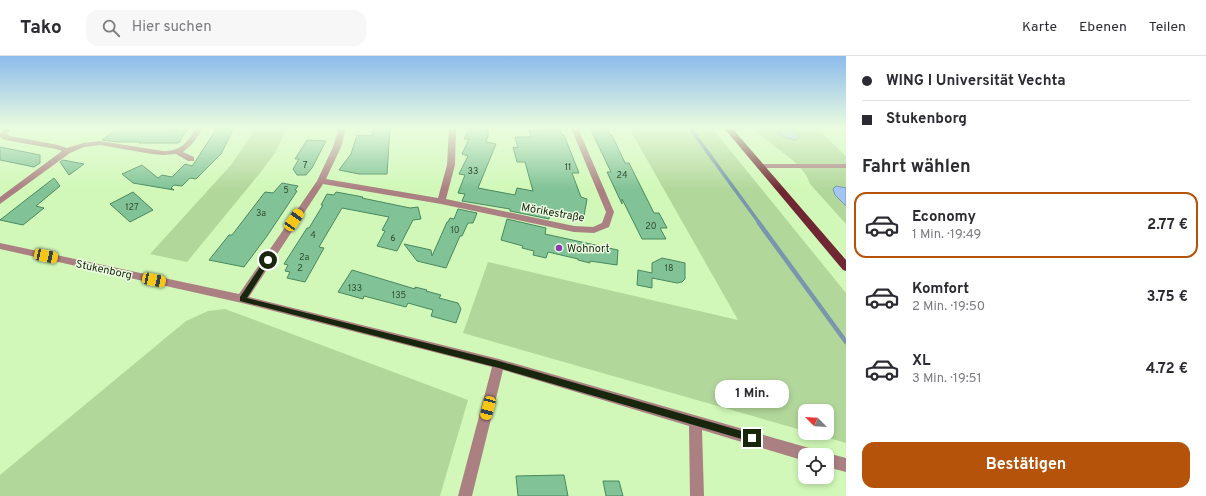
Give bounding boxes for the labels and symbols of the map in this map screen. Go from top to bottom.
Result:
house number: 7 [303,160,308,171]
house number: 11 [565,162,571,173]
house number: 33 [468,166,478,177]
house number: 24 [616,170,628,181]
house number: 5 [283,185,289,196]
street label: Mörikestraße [520,201,586,225]
house number: 127 [125,202,139,213]
car [282,207,306,233]
house number: 3a [256,208,266,219]
house number: 20 [645,221,657,232]
house number: 10 [450,225,460,236]
house number: 4 [310,230,316,241]
house number: 6 [390,233,396,244]
place label: Wohnort [567,242,610,256]
marker: Wohnort [554,243,564,253]
car [33,248,59,264]
route start [259,251,277,269]
house number: 2a [299,252,309,263]
street label: Stukenborg [74,257,133,283]
house number: 2 [297,263,303,274]
house number: 18 [665,263,673,274]
car [141,272,167,288]
house number: 133 [348,283,362,294]
house number: 135 [392,290,406,301]
callout: 1 Min. [715,380,789,408]
car [479,395,497,421]
north arrow [798,404,834,440]
route end [743,429,761,447]

